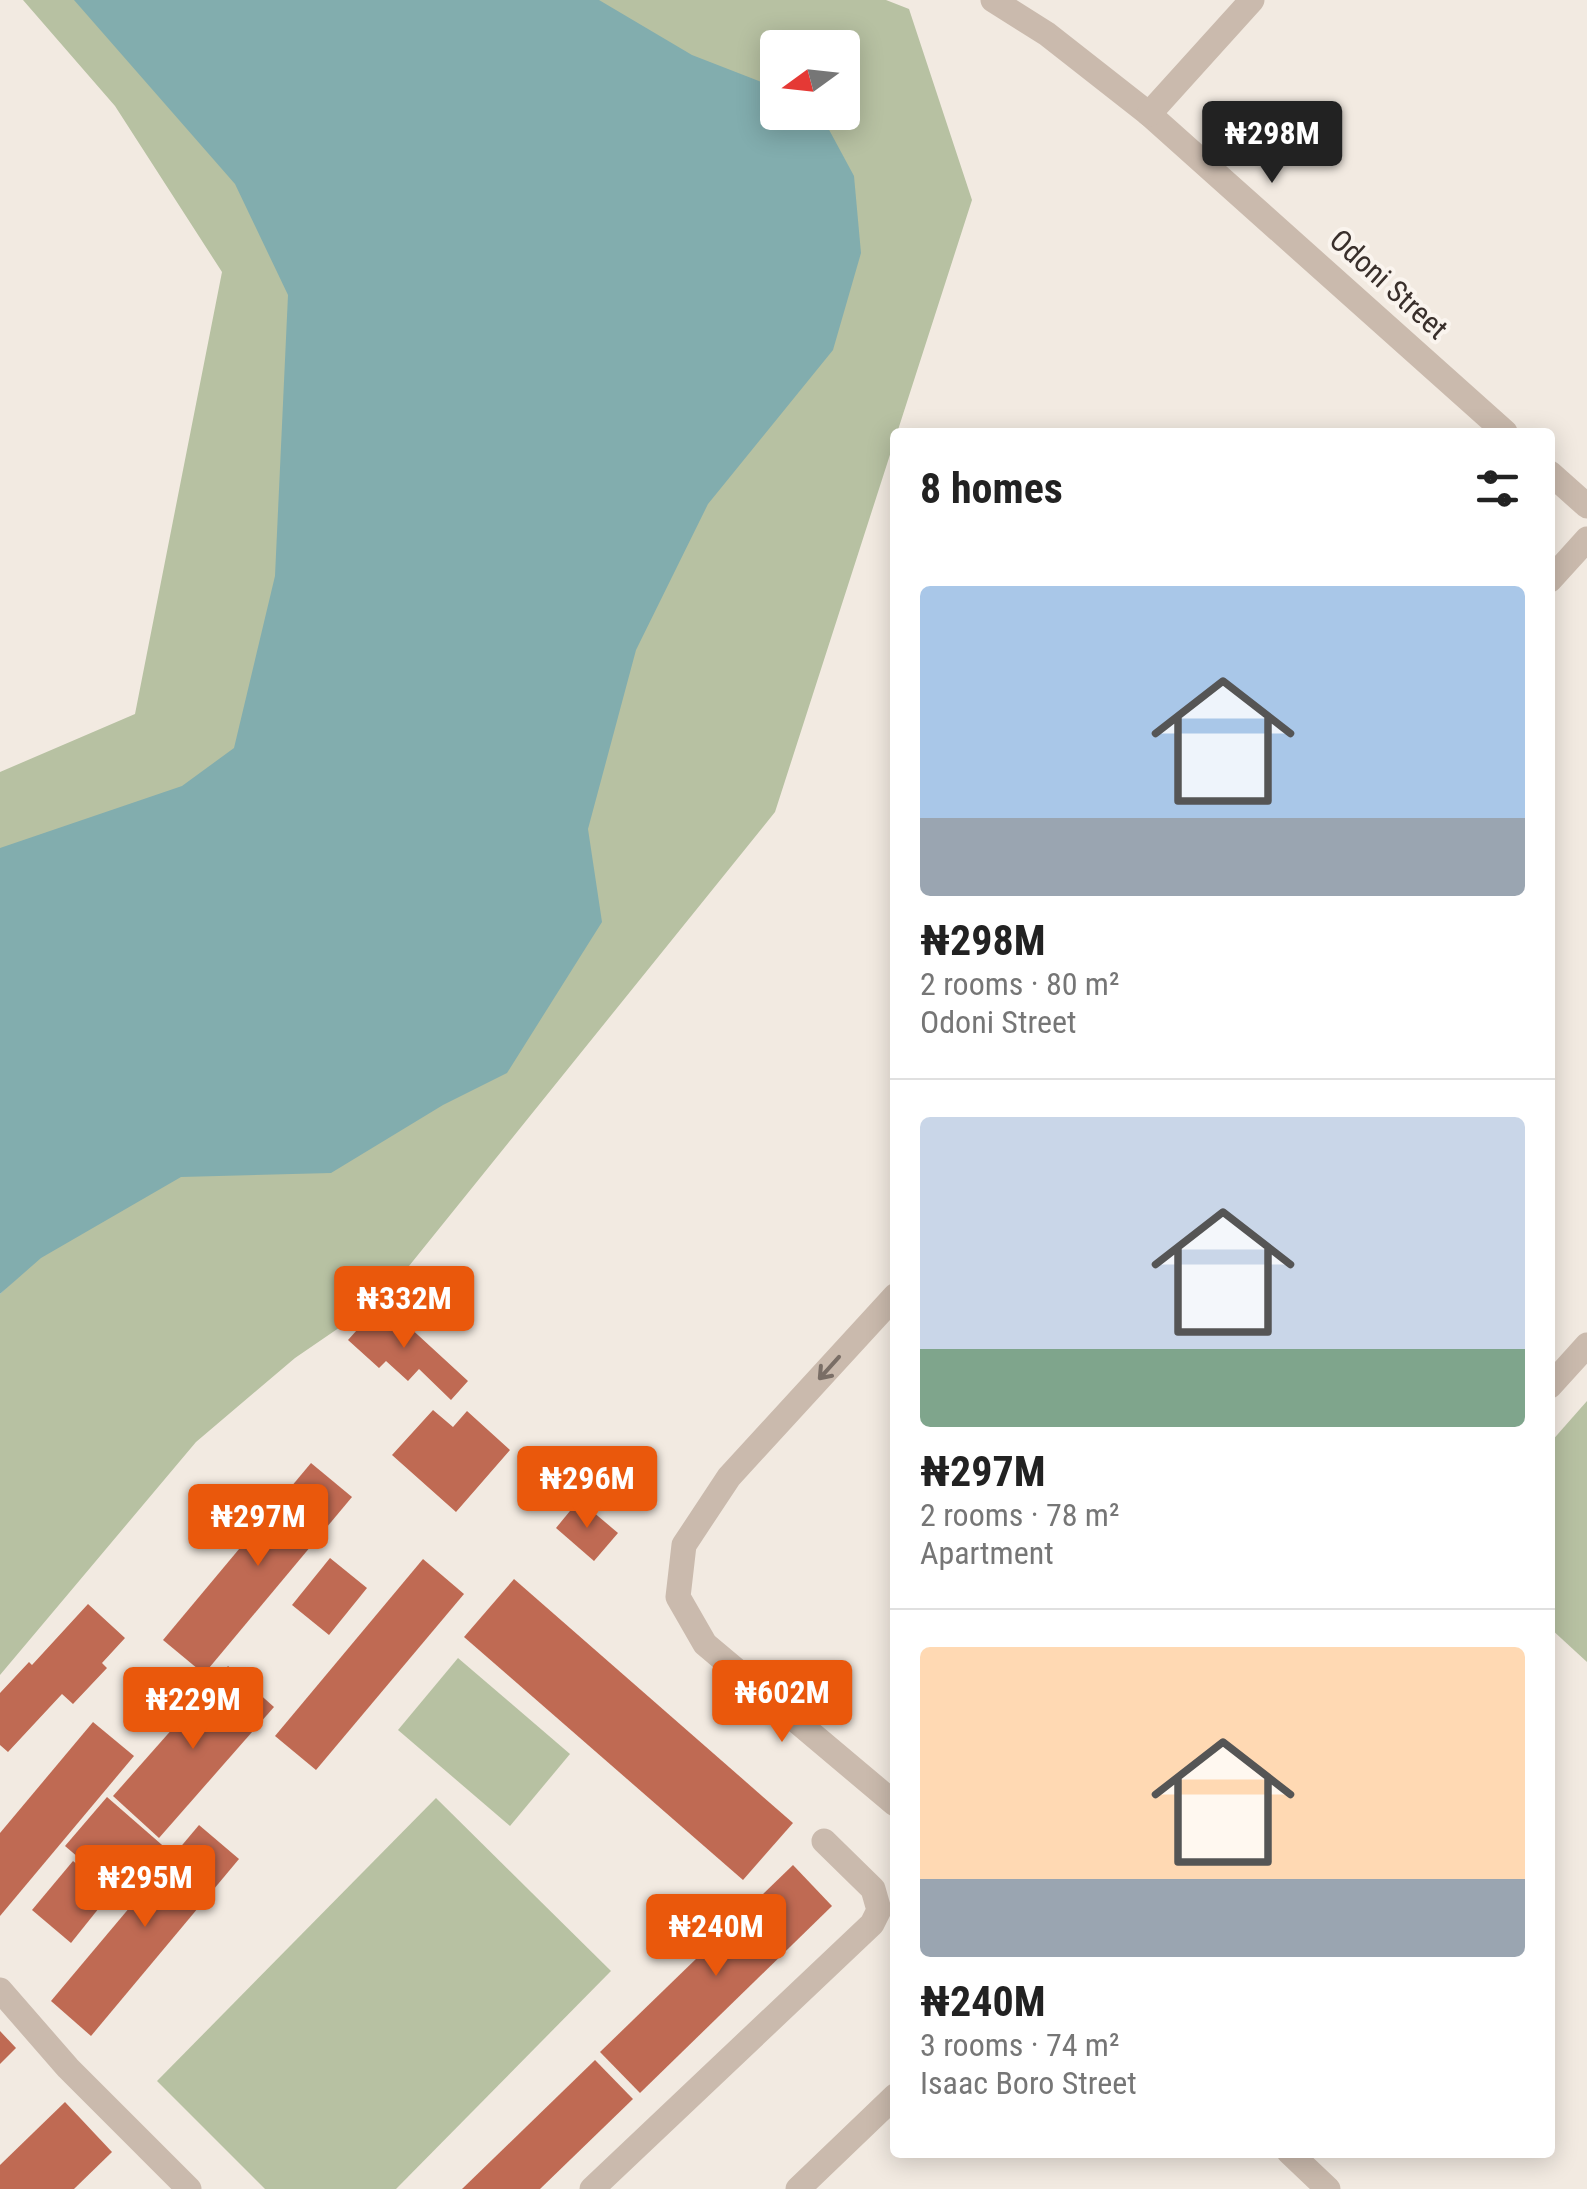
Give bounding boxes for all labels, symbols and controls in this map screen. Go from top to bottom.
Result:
north arrow [760,30,860,130]
map controls [760,30,860,130]
pin: ₦298M [1202,101,1342,186]
text: ₦298M [1224,114,1320,152]
street label: Odoni Street [1323,222,1455,346]
icon: filters [1470,461,1525,516]
text: 8 homes [920,464,1063,513]
icon: home [1133,651,1313,831]
text: ₦298M [920,916,1046,965]
text: 2 rooms · 80 m² [920,965,1119,1003]
text: Odoni Street [920,1003,1076,1041]
icon: home [1133,1182,1313,1362]
pin: ₦332M [334,1266,474,1351]
text: ₦332M [356,1279,452,1317]
one-way arrow [818,1355,841,1380]
pin: ₦296M [517,1446,657,1531]
text: ₦297M [920,1447,1046,1496]
text: ₦296M [539,1459,635,1497]
pin: ₦297M [188,1484,328,1569]
text: 2 rooms · 78 m² [920,1496,1119,1534]
text: ₦297M [210,1497,306,1535]
text: Apartment [920,1534,1054,1572]
pin: ₦602M [712,1660,852,1745]
pin: ₦229M [123,1667,263,1752]
text: ₦602M [734,1673,830,1711]
text: ₦229M [145,1680,241,1718]
icon: home [1133,1712,1313,1892]
pin: ₦295M [75,1845,215,1930]
text: ₦295M [97,1858,193,1896]
pin: ₦240M [646,1894,786,1979]
text: ₦240M [668,1907,764,1945]
text: ₦240M [920,1977,1046,2026]
text: 3 rooms · 74 m² [920,2026,1119,2064]
text: Isaac Boro Street [920,2064,1137,2102]

